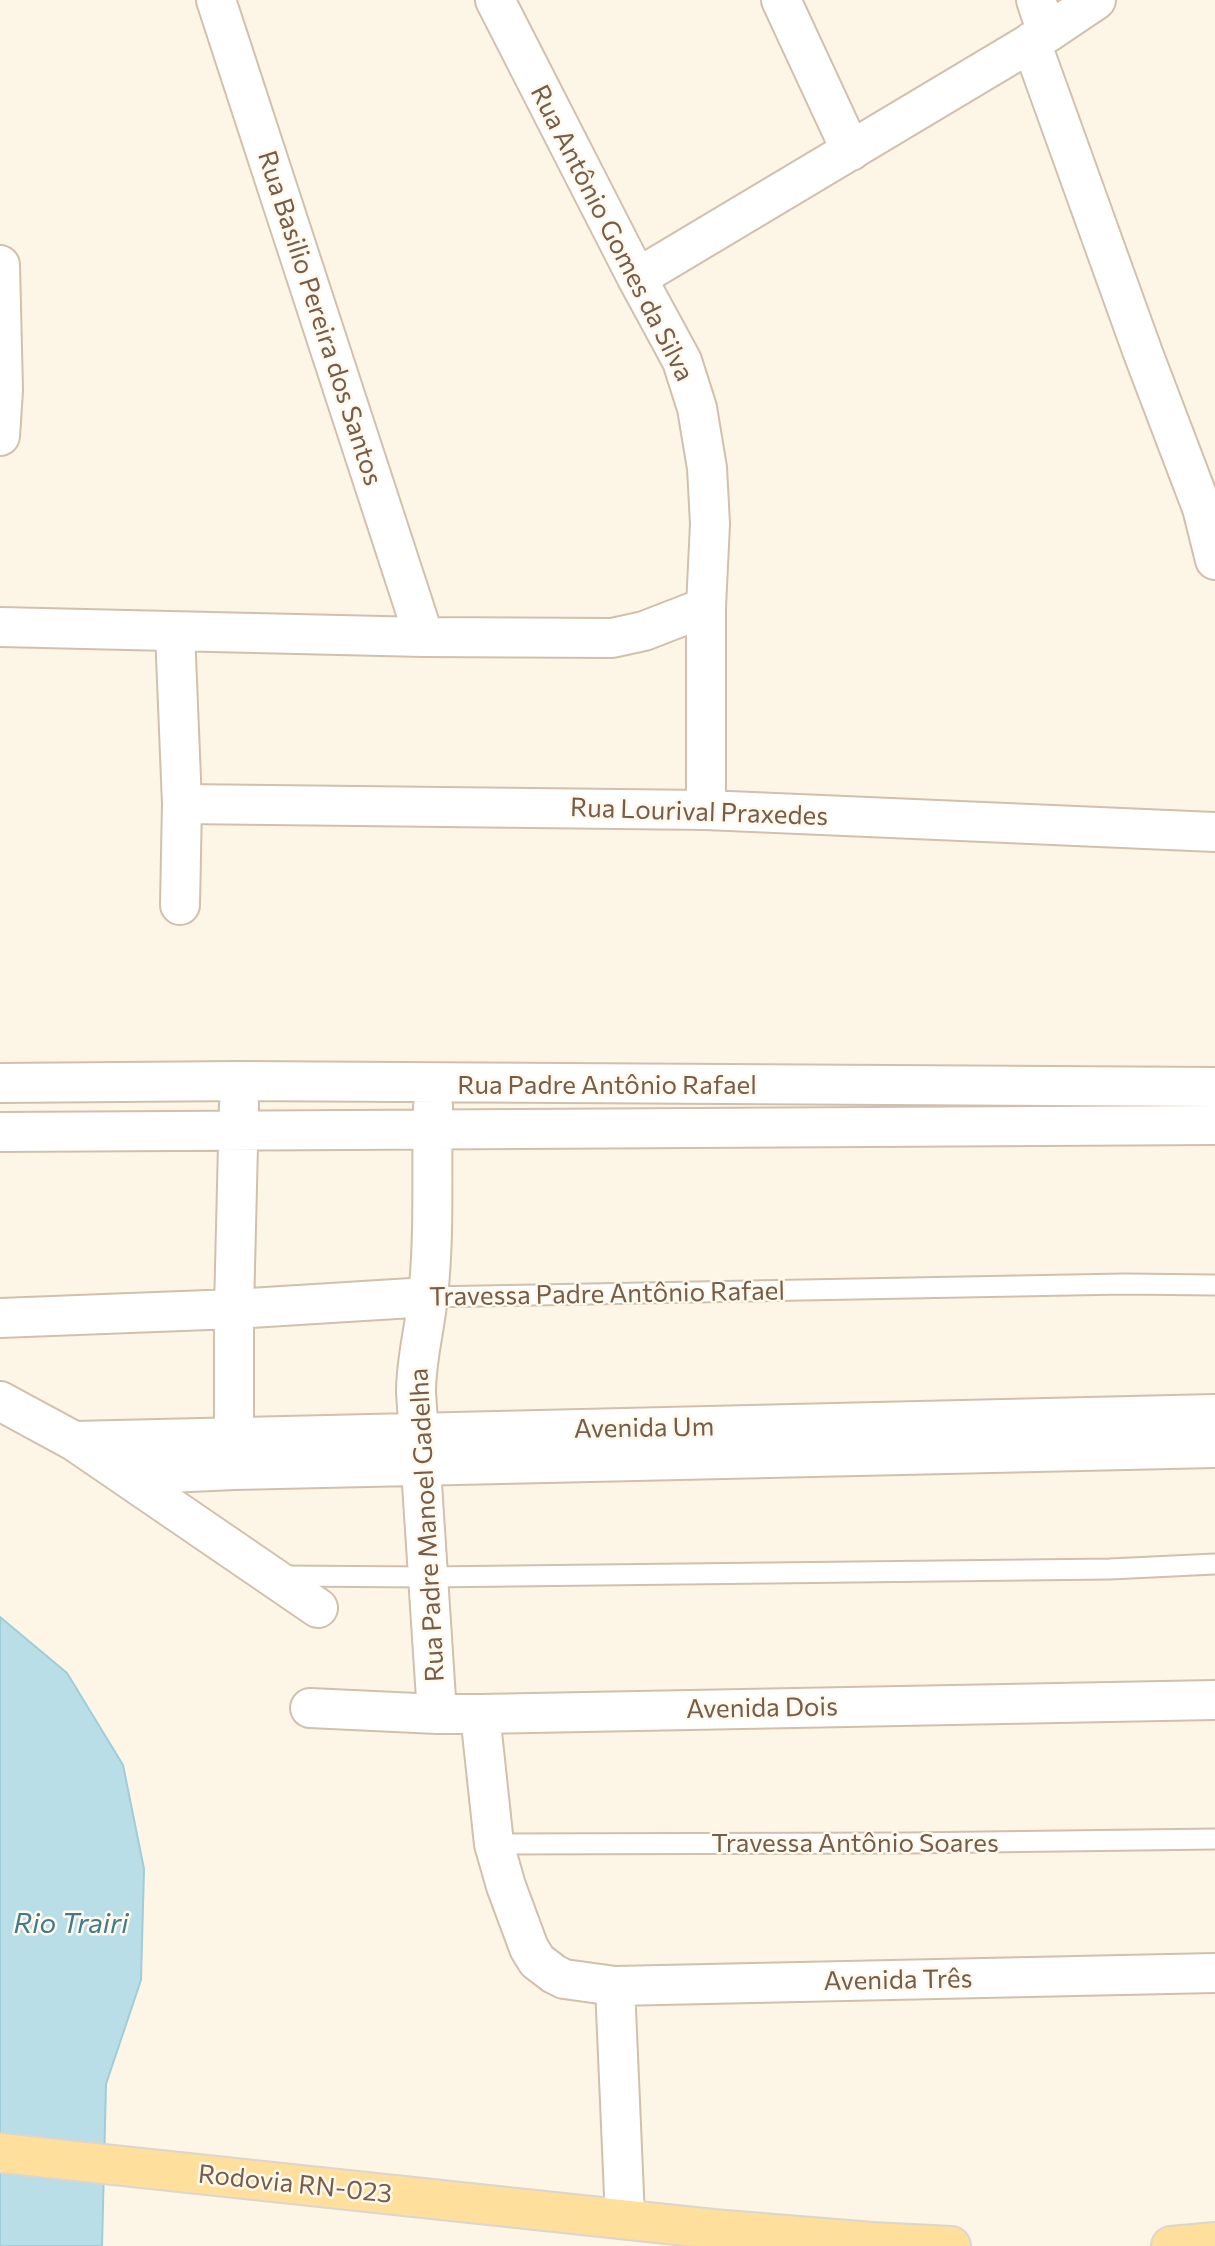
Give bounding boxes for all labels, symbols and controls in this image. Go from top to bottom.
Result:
street label: Rua Antônio Gomes da Silva [524,80,700,386]
street label: Rua Basilio Pereira dos Santos [251,147,389,489]
street label: Rua Lourival Praxedes [569,792,829,832]
street label: Rua Padre Antônio Rafael [457,1069,757,1101]
street label: Travessa Padre Antônio Rafael [429,1275,785,1313]
street label: Rua Padre Manoel Gadelha [403,1367,451,1683]
street label: Avenida Um [574,1411,714,1445]
street label: Avenida Dois [686,1691,838,1725]
street label: Travessa Antônio Soares [711,1827,999,1859]
water label: Rio Trairi [14,1907,128,1941]
street label: Avenida Três [823,1963,973,1997]
street label: Rodovia RN-023 [196,2158,394,2210]

